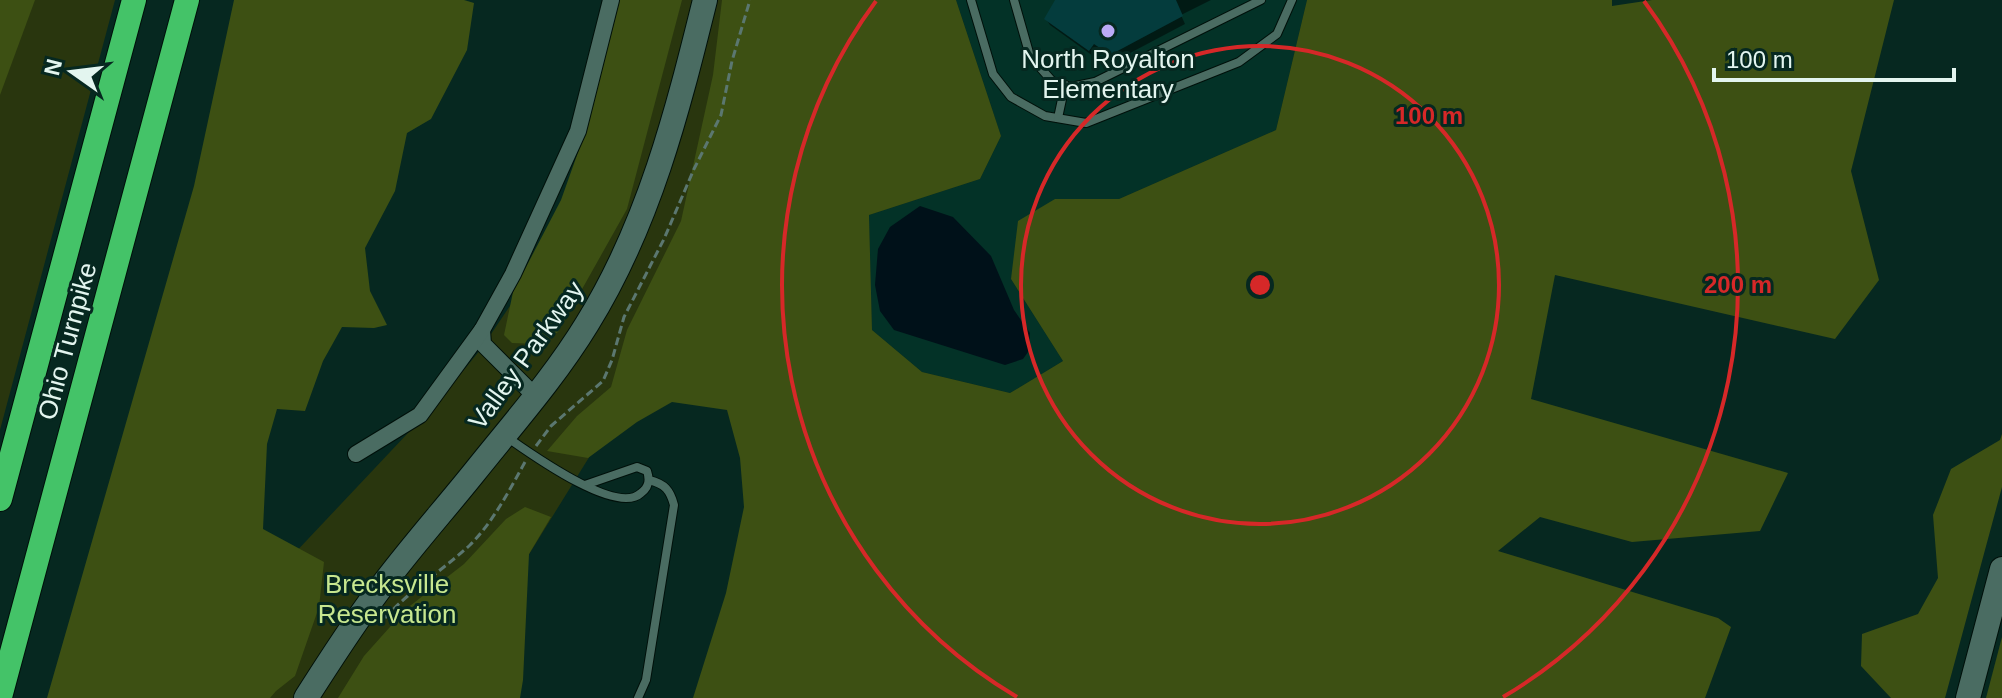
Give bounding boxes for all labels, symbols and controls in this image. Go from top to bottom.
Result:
marker: North Royalton Elementary [1099,22,1117,40]
north arrow [32,32,112,112]
scale bar [1714,32,1954,82]
place label: North Royalton Elementary [1021,44,1195,104]
text: 100 m [1726,46,1793,73]
text: N [39,57,67,78]
text: 100 m [1395,102,1463,129]
street label: Ohio Turnpike [32,259,102,423]
centre of rings [1246,271,1274,299]
text: 200 m [1704,271,1772,298]
street label: Valley Parkway [462,275,590,435]
park label: Brecksville Reservation [318,569,456,629]

